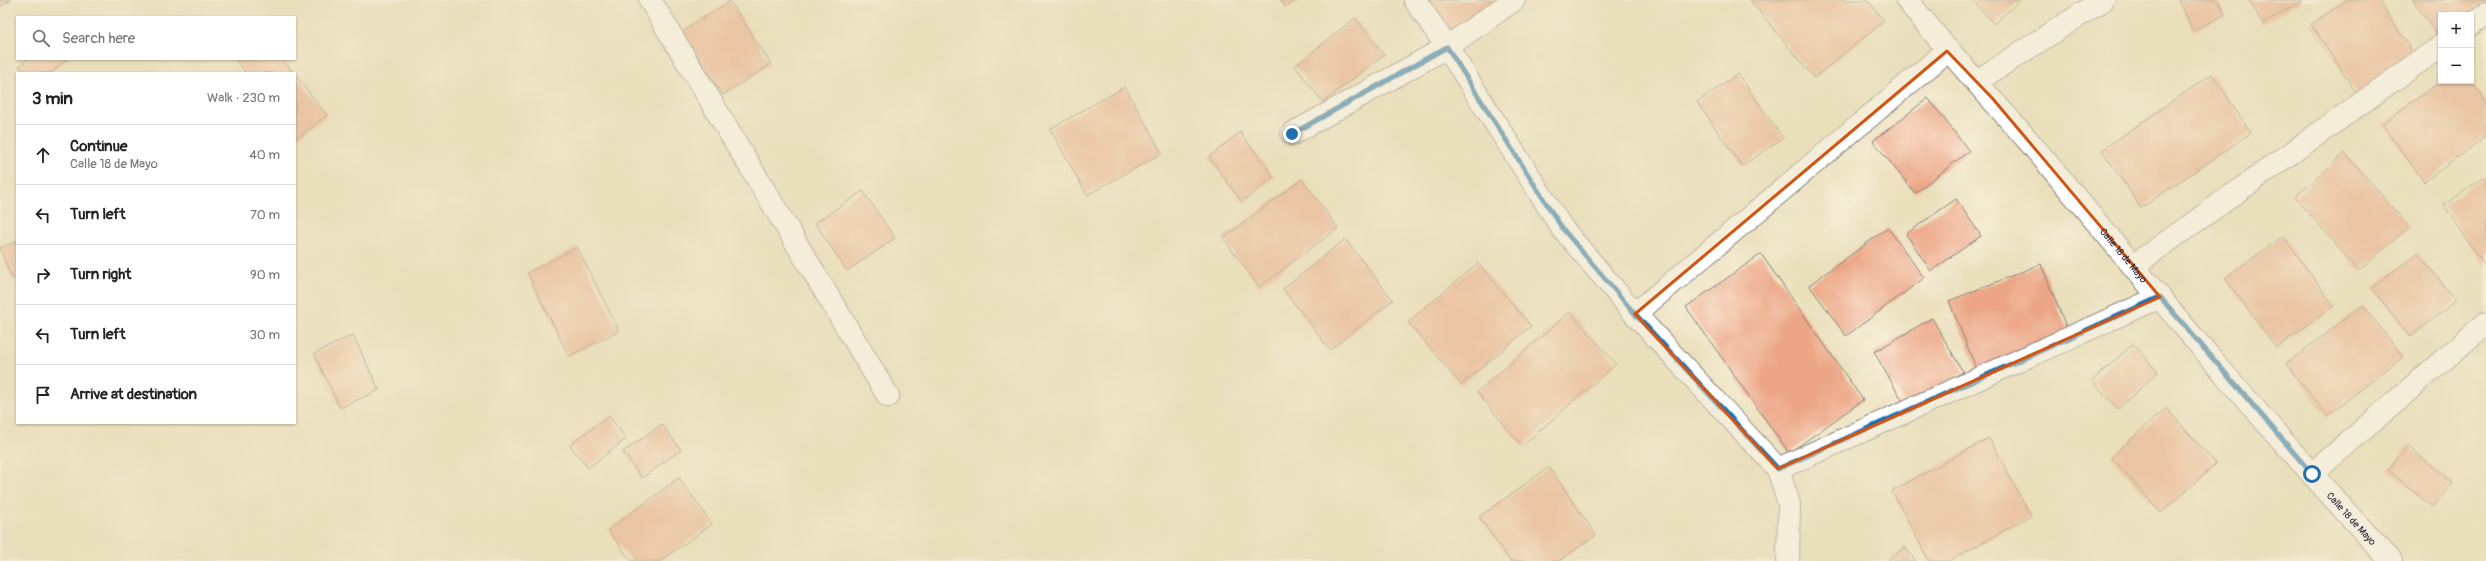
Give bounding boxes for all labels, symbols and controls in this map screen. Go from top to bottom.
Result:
map controls [2438,12,2474,84]
button: + [2438,12,2474,48]
search box [16,16,296,60]
icon: search [30,27,52,49]
text: Search here [62,29,135,48]
button: − [2438,48,2474,84]
text: 3 min [32,88,73,109]
text: Walk · 230 m [207,90,280,106]
route end [1283,125,1301,143]
text: Continue [70,137,128,156]
icon: ahead [32,144,54,166]
text: 40 m [249,147,280,163]
text: Calle 18 de Mayo [70,156,158,172]
icon: left [32,204,54,226]
text: Turn left [70,205,126,224]
text: 70 m [250,207,280,223]
street label: Calle 18 de Mayo [2097,226,2150,286]
icon: right [32,264,54,286]
text: Turn right [70,265,131,284]
text: 90 m [250,267,280,283]
icon: left [32,324,54,346]
text: Turn left [70,325,126,344]
text: 30 m [250,327,280,343]
icon: arrive [32,384,54,406]
text: Arrive at destination [70,385,197,404]
route start [2303,465,2321,483]
street label: Calle 18 de Mayo [2324,490,2379,548]

